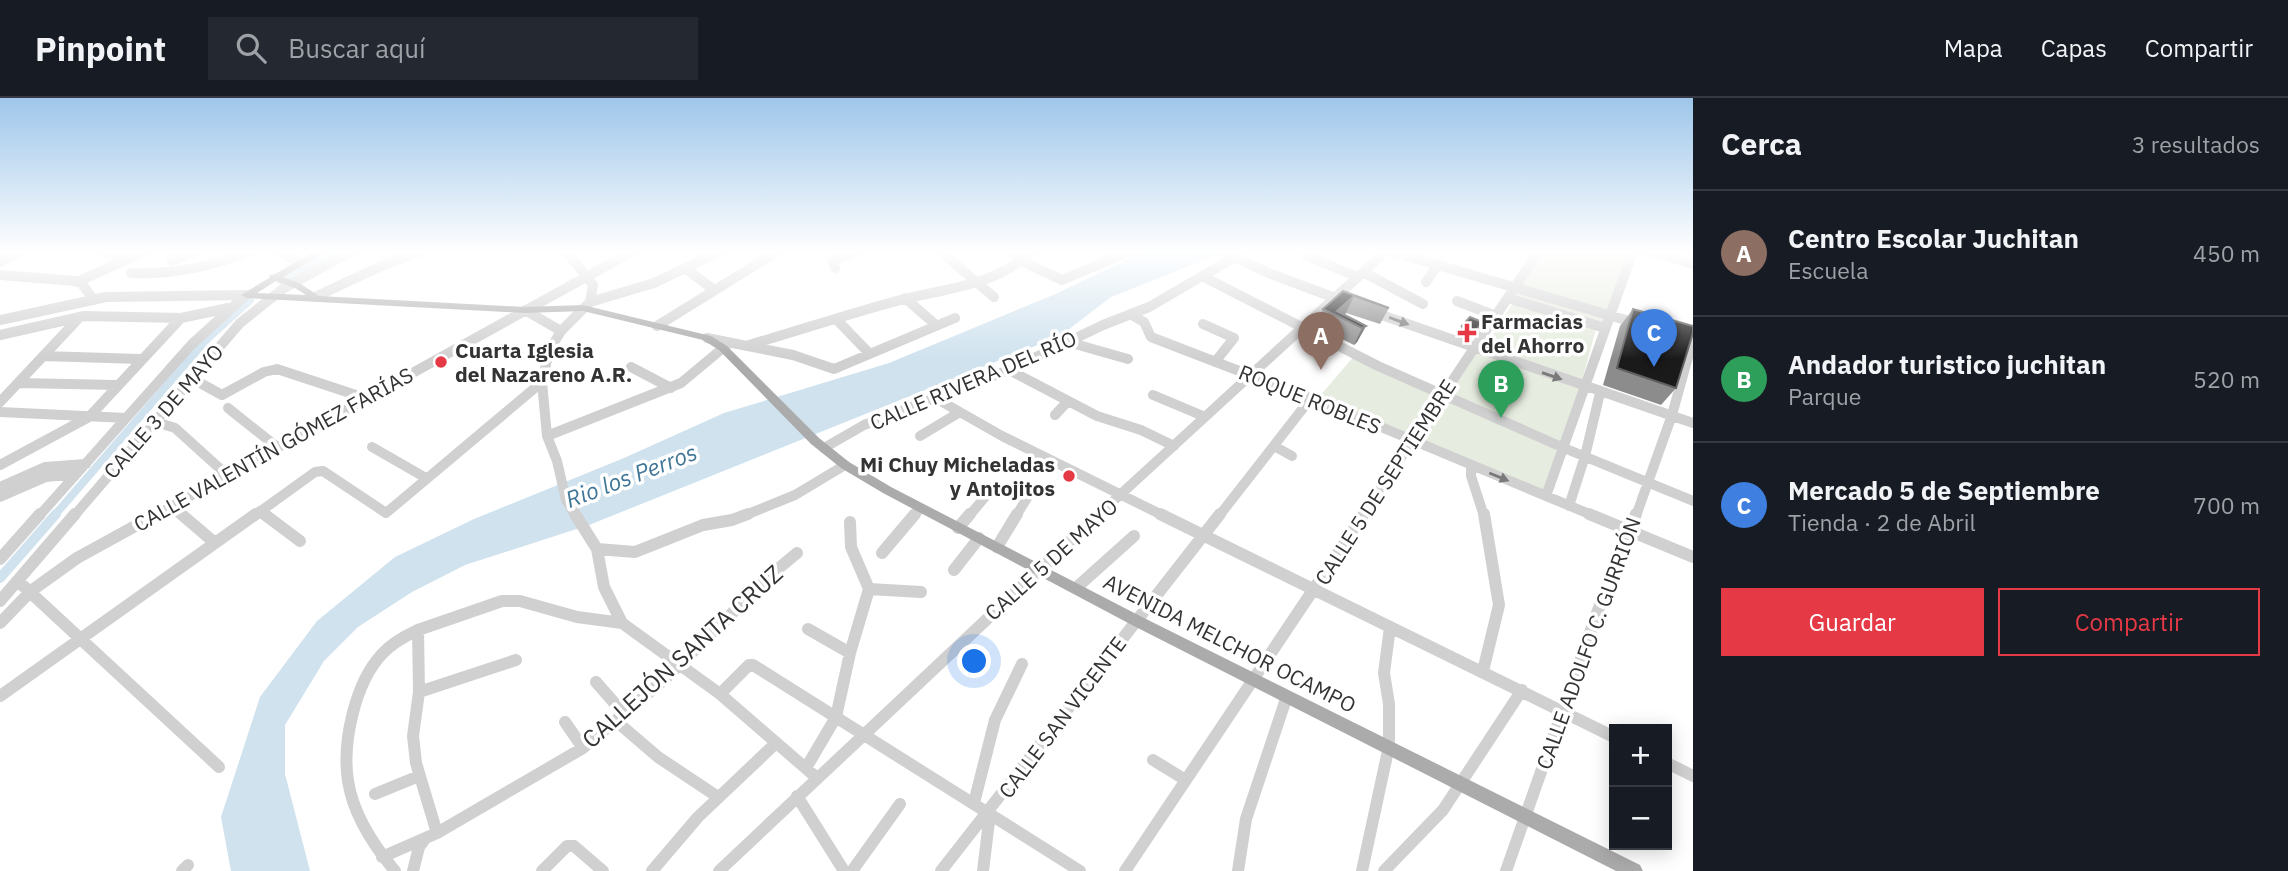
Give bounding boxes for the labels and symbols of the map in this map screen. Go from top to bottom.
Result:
place label: Farmacias del Ahorro [1481,307,1584,359]
pin: C [1631,309,1677,367]
pin: A [1298,312,1344,370]
one-way arrow [1389,316,1410,327]
street label: CALLE RIVERA DEL RÍO [865,324,1081,436]
marker: Farmacias del Ahorro [1459,325,1475,341]
place label: Cuarta Iglesia del Nazareno A.R. [455,336,632,388]
street label: CALLE 3 DE MAYO [97,338,229,484]
marker: Cuarta Iglesia del Nazareno A.R. [433,354,449,370]
street label: ROQUE ROBLES [1235,358,1385,440]
street label: CALLE VALENTÍN GÓMEZ FARÍAS [128,360,418,538]
pin: B [1478,360,1524,418]
one-way arrow [1542,371,1563,382]
street label: CALLE 5 DE SEPTIEMBRE [1308,374,1462,590]
water label: Rio los Perros [561,436,701,514]
place label: Mi Chuy Micheladas y Antojitos [860,450,1055,502]
marker: Mi Chuy Micheladas y Antojitos [1061,468,1077,484]
one-way arrow [1489,472,1510,483]
street label: CALLE 5 DE MAYO [979,492,1123,626]
street label: CALLE ADOLFO C. GURRIÓN [1529,513,1647,773]
street label: CALLEJÓN SANTA CRUZ [575,557,789,755]
street label: AVENIDA MELCHOR OCAMPO [1099,567,1361,719]
street label: CALLE SAN VICENTE [992,630,1132,804]
your location [957,644,991,678]

